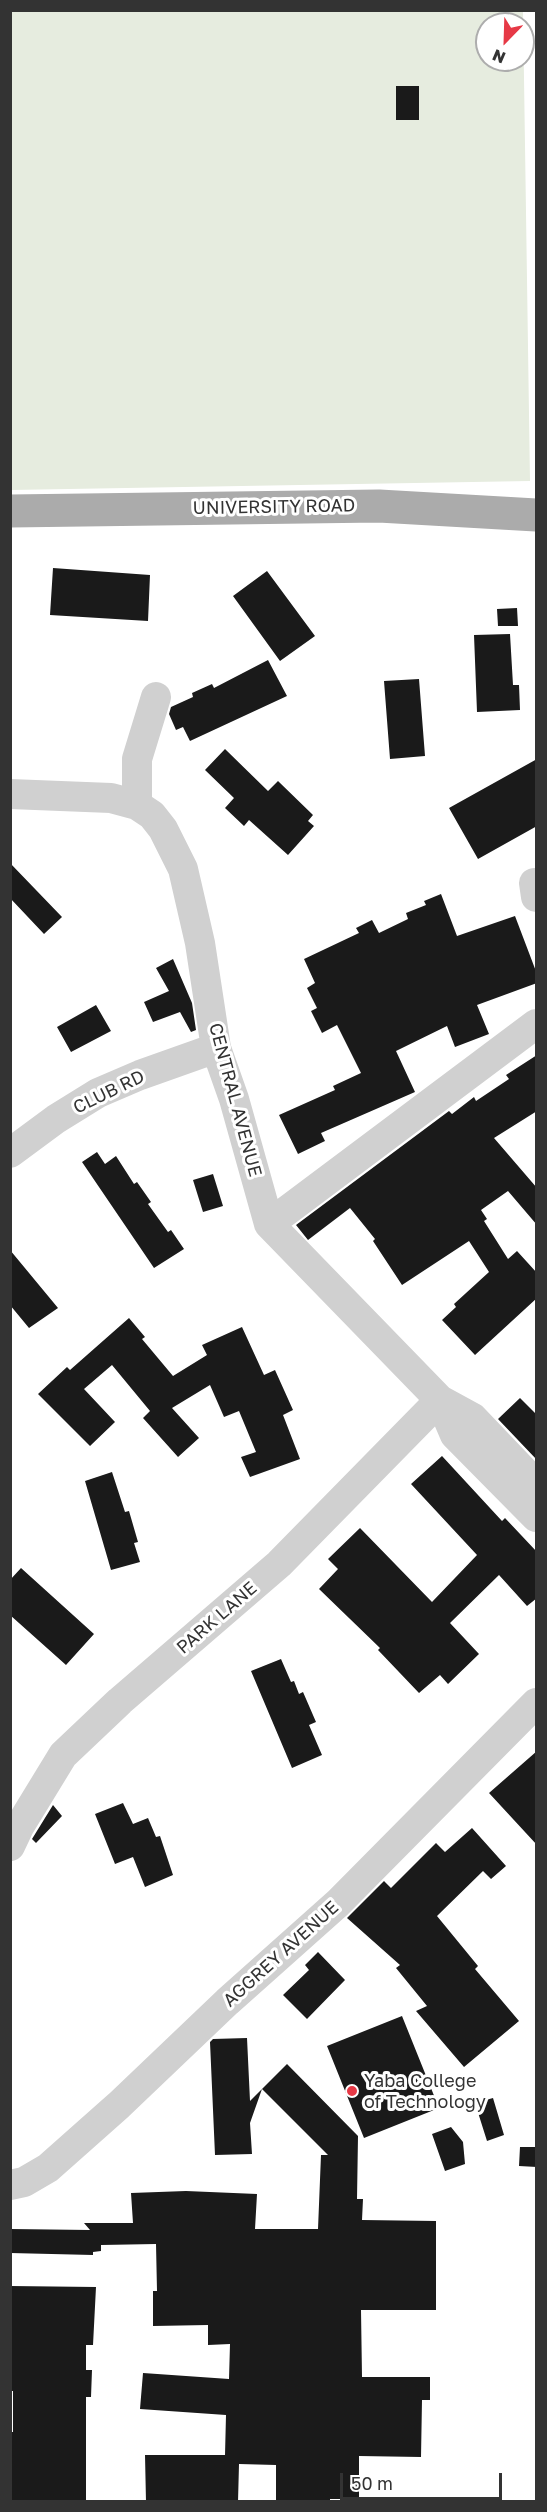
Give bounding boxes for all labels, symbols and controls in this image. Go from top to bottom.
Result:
north arrow [475,12,535,72]
text: N [489,45,508,68]
street label: UNIVERSITY ROAD [193,495,355,519]
street label: CENTRAL AVENUE [204,1021,266,1179]
street label: CLUB RD [70,1066,148,1118]
street label: PARK LANE [173,1577,261,1659]
street label: AGGREY AVENUE [219,1897,343,2011]
place label: Yaba College of Technology [364,2070,486,2112]
marker: Yaba College of Technology [345,2084,359,2098]
scale bar [343,2461,505,2499]
text: 50 m [351,2472,393,2494]

